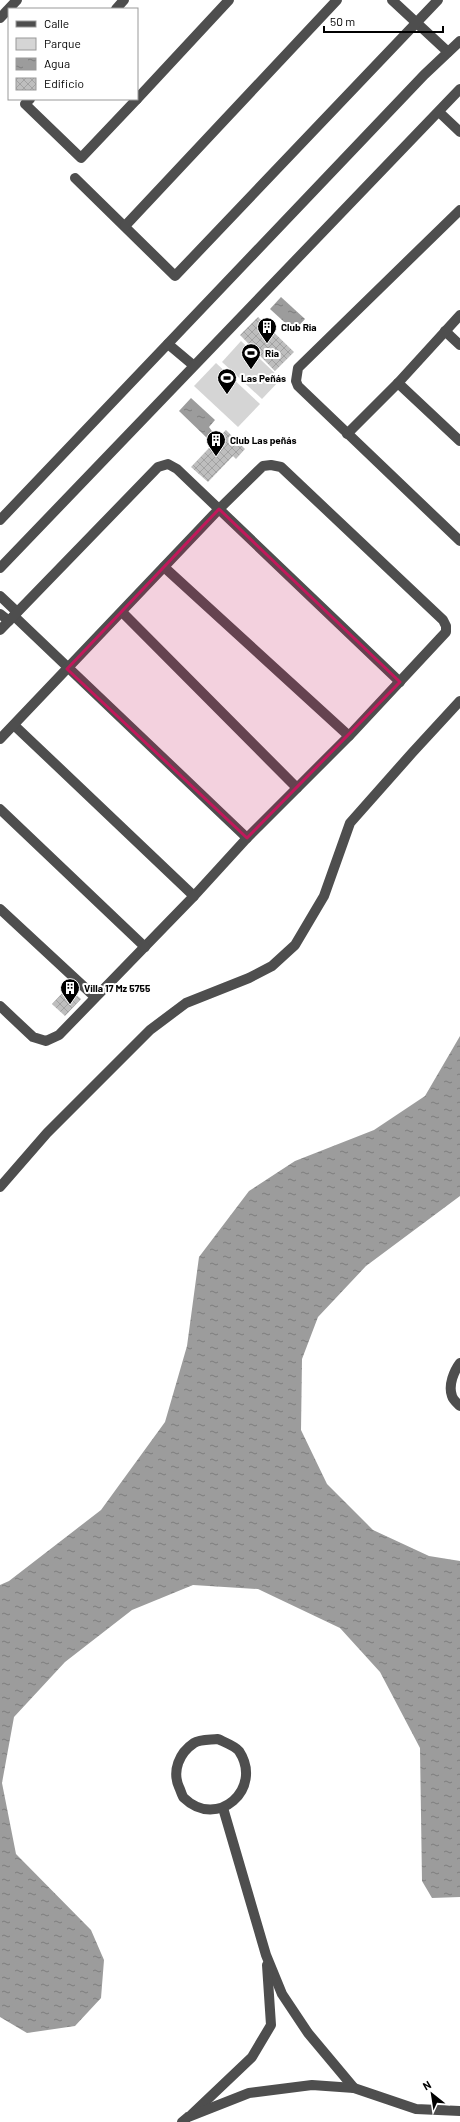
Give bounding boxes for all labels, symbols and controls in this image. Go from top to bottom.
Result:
legend [8,8,138,100]
scale bar [324,8,443,34]
text: 50 m [330,14,355,28]
text: Calle [44,16,69,30]
text: Parque [44,36,81,50]
text: Agua [44,56,70,70]
text: Edificio [44,76,84,90]
building icon: Club Ria [256,316,278,344]
place label: Club Ria [281,321,317,333]
sports icon: Ria [240,342,262,370]
place label: Ria [265,347,279,359]
sports icon: Las Peñás [216,367,238,395]
place label: Las Peñás [241,372,286,384]
building icon: Club Las peñás [205,429,227,457]
place label: Club Las peñás [230,434,297,446]
building icon: Villa 17 Mz 5755 [59,977,81,1005]
place label: Villa 17 Mz 5755 [84,982,151,994]
north arrow [412,2074,452,2114]
text: N [420,2077,433,2092]

